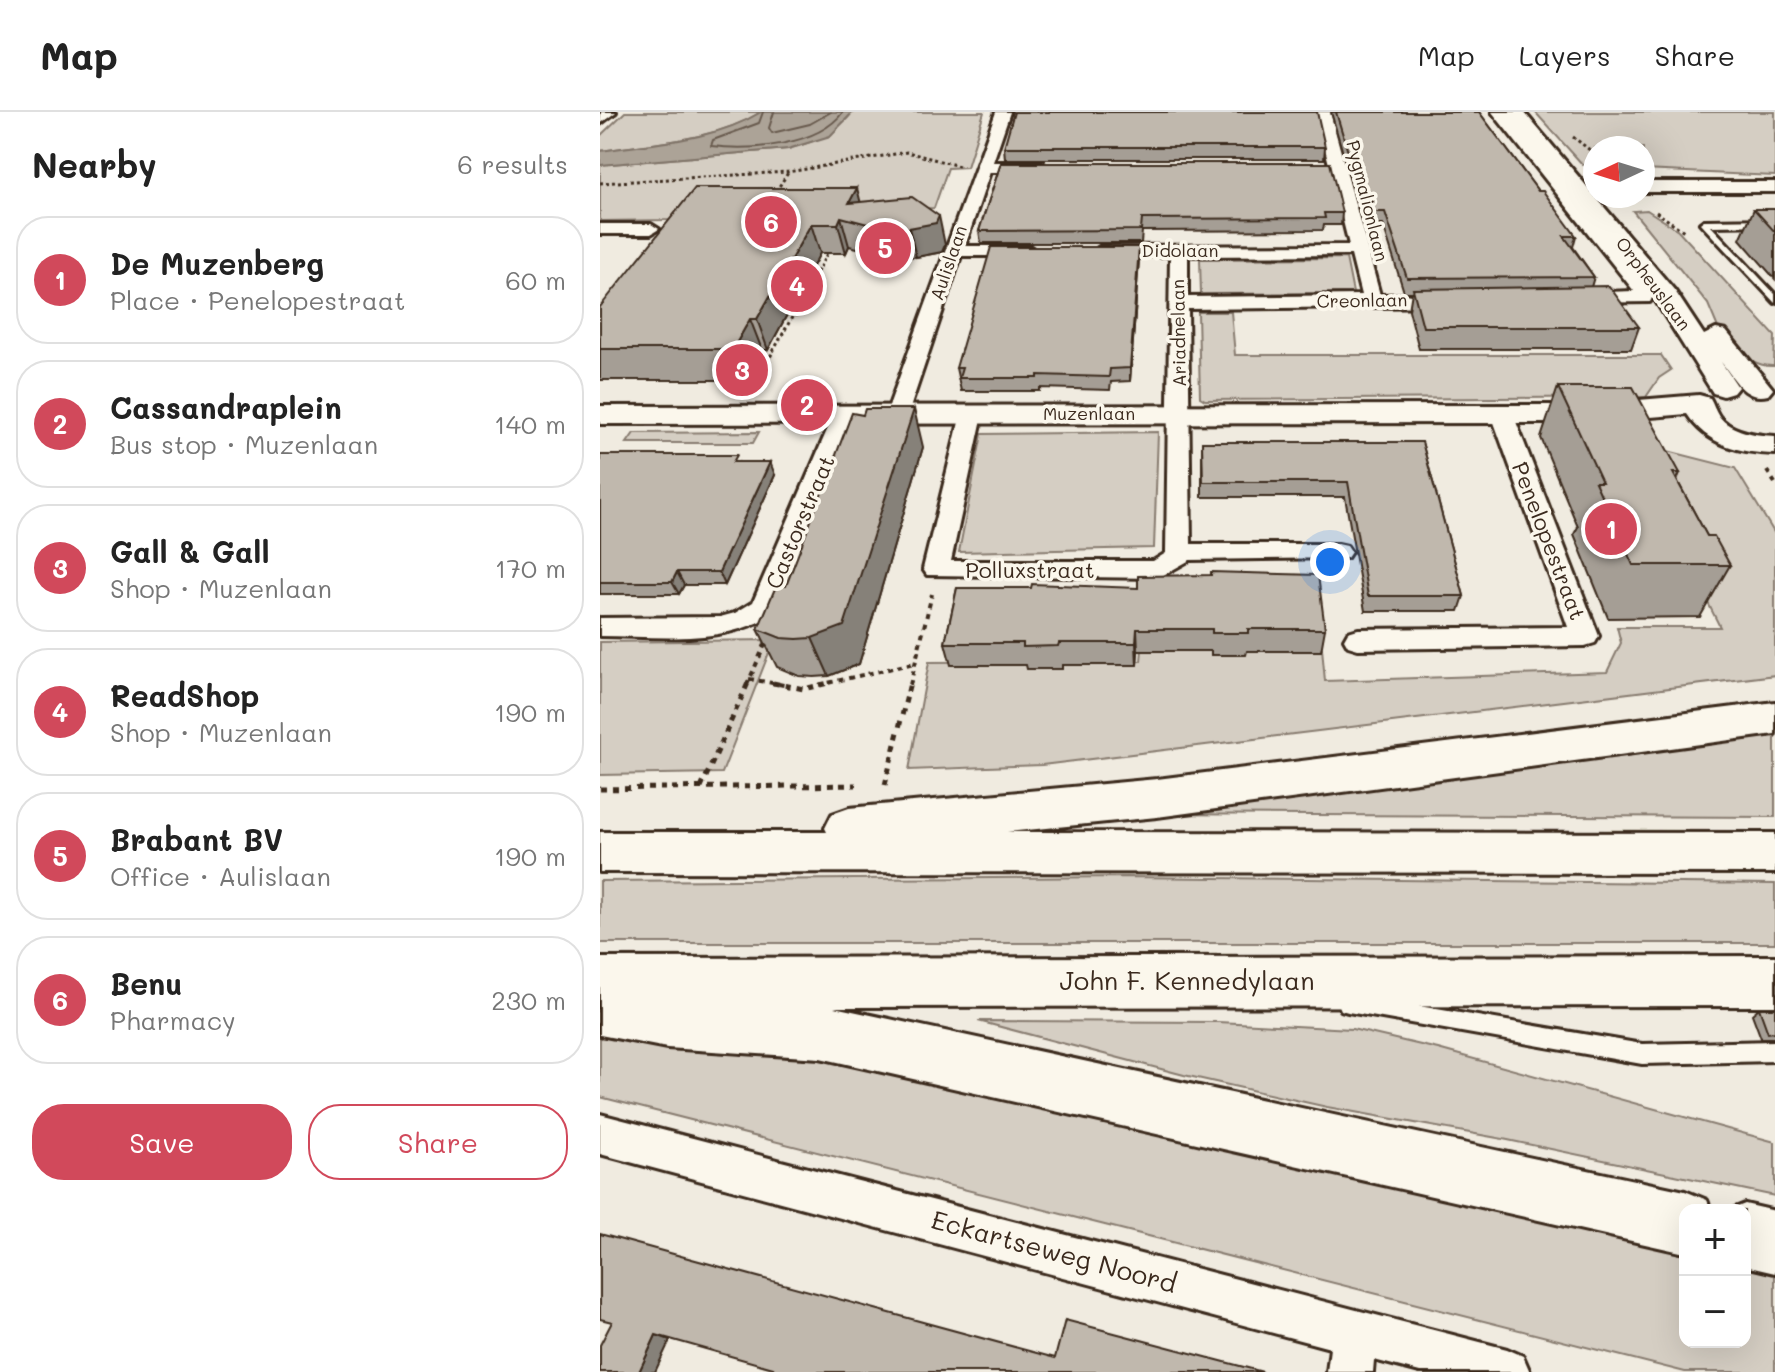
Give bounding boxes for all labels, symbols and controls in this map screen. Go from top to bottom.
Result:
text: Map [40,30,118,80]
text: Map [1418,37,1475,73]
text: Layers [1519,37,1611,73]
text: Share [1655,37,1735,73]
north arrow [1583,136,1655,208]
street label: Pygmalionlaan [1341,138,1395,264]
text: Nearby [32,142,157,187]
text: 6 results [457,147,568,181]
pin: 6 [745,192,797,252]
pin: 5 [859,218,911,278]
street label: Aulislaan [924,222,972,303]
street label: Orpheuslaan [1611,232,1697,335]
street label: Didolaan [1142,238,1218,262]
text: De Muzenberg [110,243,324,283]
pin: 4 [771,256,823,316]
text: 1 [54,263,66,297]
text: 60 m [505,263,566,297]
street label: Ariadnelaan [1165,279,1191,387]
text: Place · Penelopestraat [110,283,406,317]
street label: Creonlaan [1316,287,1407,313]
pin: 3 [716,340,768,400]
pin: 2 [781,375,833,435]
text: Cassandraplein [110,387,342,427]
street label: Muzenlaan [1043,401,1135,425]
text: 2 [53,407,67,441]
text: 140 m [494,407,566,441]
text: Bus stop · Muzenlaan [110,427,378,461]
street label: Castorstraat [758,451,841,593]
street label: Penelopestraat [1506,458,1593,624]
pin: 1 [1585,499,1637,559]
text: Gall & Gall [110,531,270,571]
your location [1310,542,1350,582]
text: 3 [52,551,68,585]
text: 170 m [495,551,566,585]
street label: Polluxstraat [965,555,1095,584]
text: Shop · Muzenlaan [110,571,332,605]
text: ReadShop [110,675,259,715]
text: 4 [52,695,68,729]
text: 190 m [494,695,566,729]
text: Shop · Muzenlaan [110,715,332,749]
text: Brabant BV [110,819,283,859]
text: 5 [52,839,68,873]
text: 190 m [494,839,566,873]
text: Office · Aulislaan [110,859,331,893]
text: Benu [110,963,183,1003]
street label: John F. Kennedylaan [1059,963,1315,997]
text: 6 [52,983,68,1017]
text: 230 m [491,983,566,1017]
text: Pharmacy [110,1003,236,1037]
button: Save [32,1104,292,1180]
button: Share [308,1104,568,1180]
street label: Eckartseweg Noord [928,1202,1181,1300]
map controls [1679,1204,1751,1348]
button: + [1679,1204,1751,1276]
button: − [1679,1276,1751,1348]

